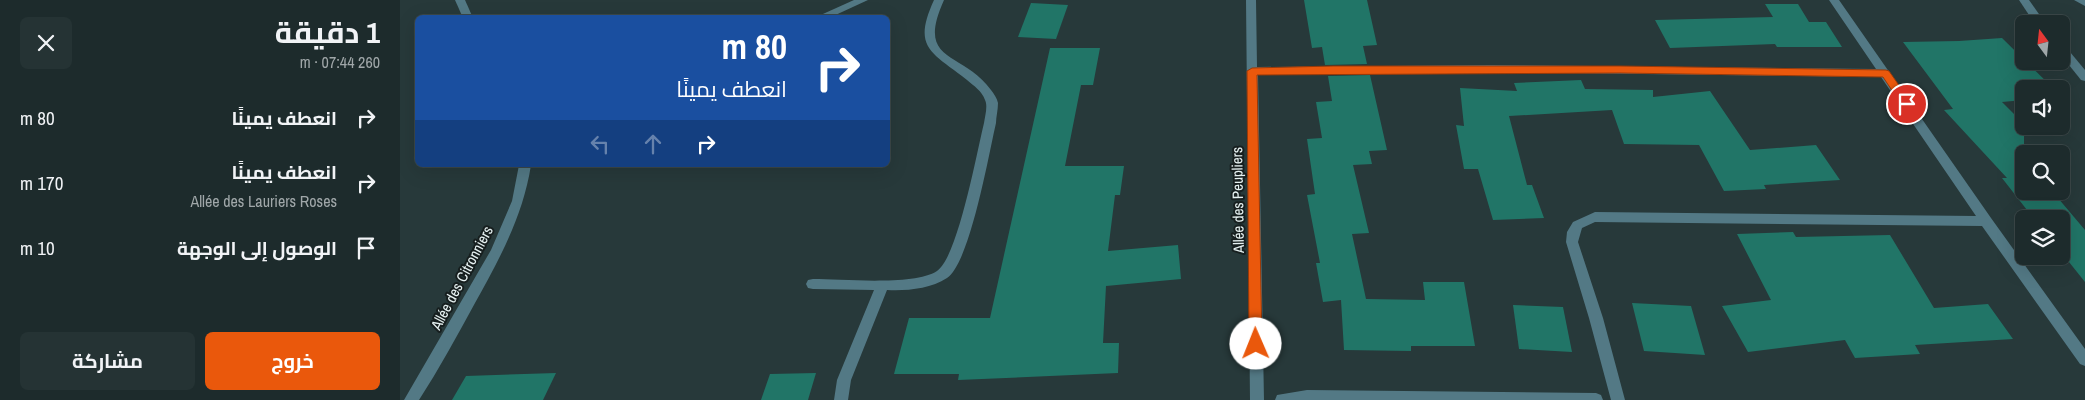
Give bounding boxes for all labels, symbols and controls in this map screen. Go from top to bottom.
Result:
text: 1 دقيقة [275,12,380,52]
north arrow [2015,15,2070,70]
map controls [2015,15,2070,265]
button: close [20,17,72,69]
text: 80 m [722,23,787,70]
icon: right [805,35,870,100]
text: 260 m · 07:44 [300,51,380,73]
text: انعطف يمينًا [676,74,787,104]
button: sound [2015,80,2070,135]
pin [1886,83,1928,125]
icon: arrive [1893,90,1921,118]
icon: right [352,104,380,132]
text: 80 m [20,105,55,131]
text: انعطف يمينًا [231,105,337,131]
icon: left [586,130,614,158]
icon: ahead [639,130,667,158]
icon: right [692,130,720,158]
button: search [2015,145,2070,200]
street label: Allée des Peupliers [1226,147,1249,254]
text: انعطف يمينًا [231,159,337,185]
icon: right [352,169,380,197]
text: 170 m [20,170,63,196]
text: Allée des Lauriers Roses [190,190,337,212]
button: layers [2015,210,2070,265]
street label: Allée des Citronniers [425,222,498,334]
icon: arrive [352,234,380,262]
text: 10 m [20,235,55,261]
text: الوصول إلى الوجهة [177,235,337,261]
position arrow [1229,317,1281,369]
button: مشاركة [20,332,195,390]
button: خروج [205,332,380,390]

